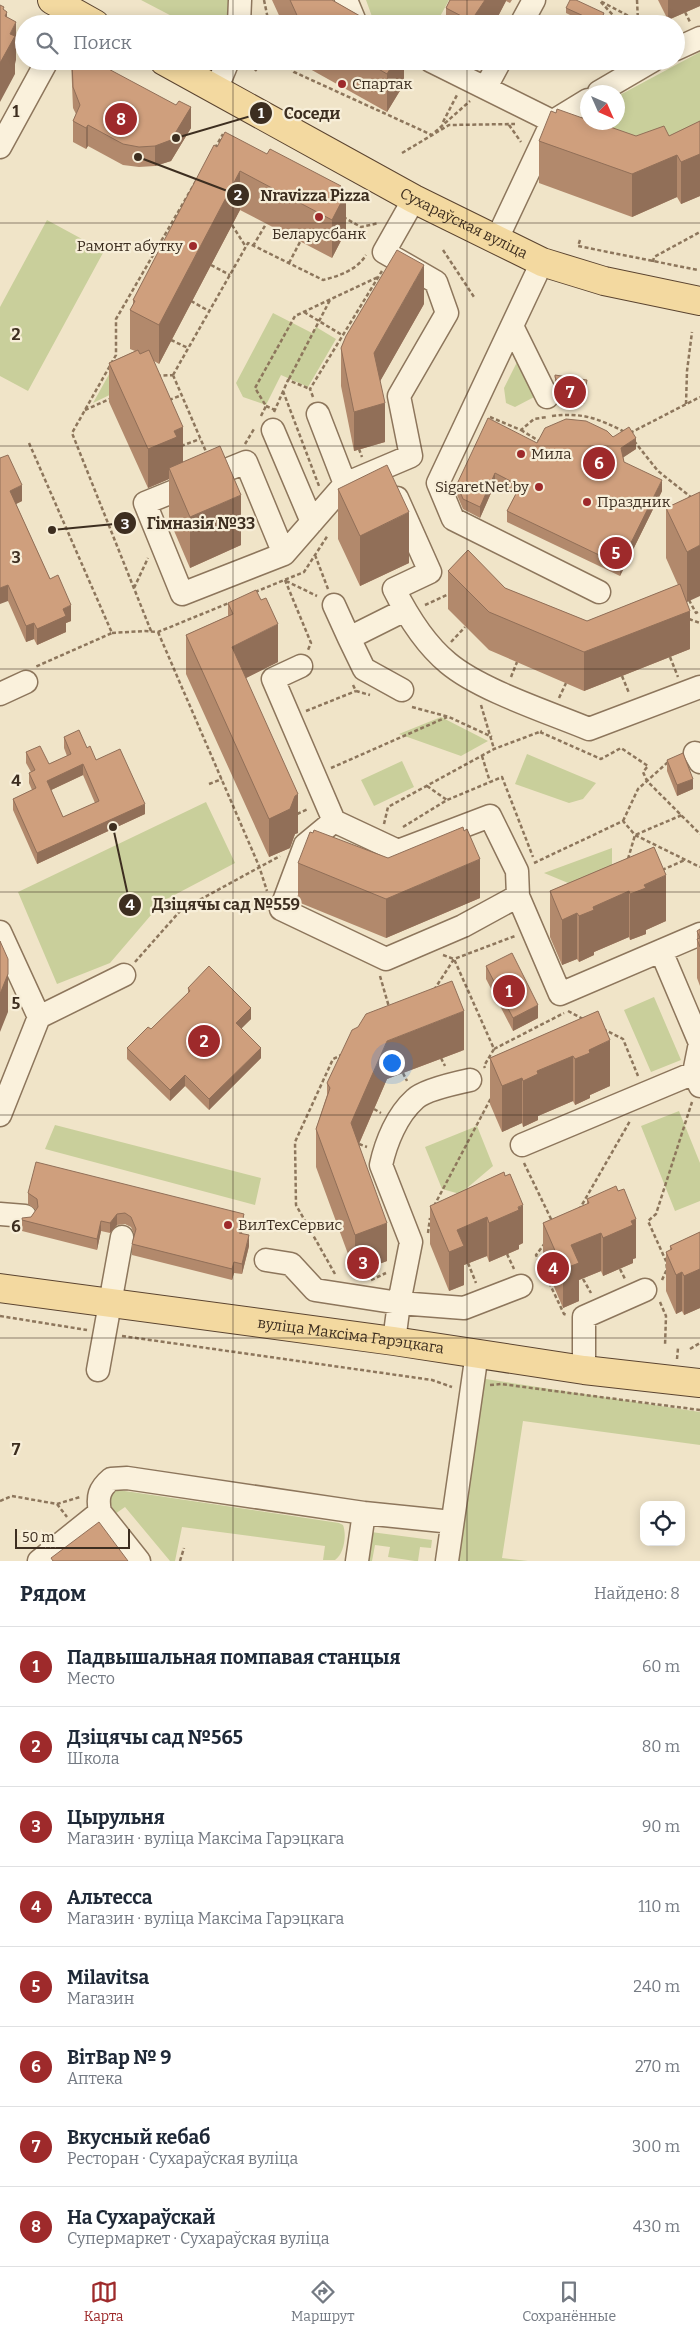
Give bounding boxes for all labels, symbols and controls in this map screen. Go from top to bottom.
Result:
search box [15,15,685,70]
icon: search [33,29,61,57]
text: Поиск [73,31,132,54]
place label: Спартак [352,75,412,93]
marker: Спартак [336,78,348,90]
north arrow [580,85,625,130]
callout: Соседи [249,98,351,129]
pin: 8 [105,100,137,138]
text: 1 [13,102,20,121]
text: 1 [258,104,265,122]
text: Соседи [284,104,341,123]
callout: Nravizza Pizza [225,179,380,210]
street label: Сухараўская вуліца [397,184,531,263]
text: 2 [234,186,242,204]
text: Nravizza Pizza [260,186,370,205]
marker: Беларусбанк [313,211,325,223]
place label: Беларусбанк [272,225,366,243]
place label: Рамонт абутку [77,237,183,255]
marker: Рамонт абутку [187,240,199,252]
text: 2 [11,325,21,344]
pin: 7 [554,373,586,411]
pin: 6 [583,444,615,482]
place label: Мила [531,445,571,463]
marker: Мила [515,448,527,460]
place label: SigaretNet.by [435,478,529,496]
marker: SigaretNet.by [533,481,545,493]
place label: Праздник [597,493,671,511]
marker: Праздник [581,496,593,508]
callout: Гімназія №33 [112,508,266,539]
text: Гімназія №33 [147,514,255,533]
text: 3 [121,515,129,533]
pin: 5 [600,534,632,572]
text: 3 [11,548,21,567]
text: 4 [11,771,21,790]
callout: Дзіцячы сад №559 [117,889,310,920]
text: Дзіцячы сад №559 [152,895,300,914]
text: 4 [125,896,135,914]
pin: 1 [493,972,525,1010]
text: 5 [12,994,21,1013]
pin: 2 [188,1022,220,1060]
your location [379,1050,405,1076]
place label: ВилТехСервис [238,1216,343,1234]
text: 6 [11,1217,21,1236]
marker: ВилТехСервис [222,1219,234,1231]
pin: 3 [347,1244,379,1282]
pin: 4 [537,1249,569,1287]
street label: вуліца Максіма Гарэцкага [257,1314,445,1357]
text: 7 [12,1440,21,1459]
map controls [640,1501,685,1546]
button: locate [640,1501,685,1546]
scale bar [15,1526,130,1549]
text: 50 m [22,1529,55,1546]
text: Рядом [20,1581,86,1607]
text: Найдено: 8 [594,1584,680,1603]
text: Падвышальная помпавая станцыя [67,1646,400,1669]
text: 1 [33,1657,39,1676]
text: 60 m [642,1657,680,1676]
text: Место [67,1669,115,1688]
text: Дзіцячы сад №565 [67,1726,243,1749]
text: 2 [31,1737,41,1756]
text: 80 m [642,1737,680,1756]
text: Школа [67,1749,119,1768]
text: Цырульня [67,1806,165,1829]
text: 3 [31,1817,41,1836]
text: 90 m [642,1817,680,1836]
text: Магазин · вуліца Максіма Гарэцкага [67,1829,344,1848]
text: Альтесса [67,1886,153,1909]
text: 4 [31,1897,41,1916]
text: 110 m [638,1897,680,1916]
text: Магазин · вуліца Максіма Гарэцкага [67,1909,344,1928]
text: Milavitsa [67,1966,149,1989]
text: 5 [32,1977,40,1996]
text: 240 m [633,1977,680,1996]
text: Магазин [67,1989,134,2008]
text: ВітВар № 9 [67,2046,171,2069]
text: 6 [31,2057,41,2076]
text: 270 m [635,2057,680,2076]
text: Аптека [67,2069,123,2088]
text: Вкусный кебаб [67,2126,210,2149]
text: 7 [32,2137,40,2156]
text: 300 m [632,2137,680,2156]
text: Ресторан · Сухараўская вуліца [67,2149,298,2168]
text: На Сухараўскай [67,2206,215,2229]
text: 8 [31,2217,41,2236]
text: 430 m [633,2217,680,2236]
text: Супермаркет · Сухараўская вуліца [67,2229,329,2248]
tab: Карта [84,2278,123,2325]
tab: Маршрут [291,2278,354,2325]
tab: Сохранённые [522,2278,616,2325]

